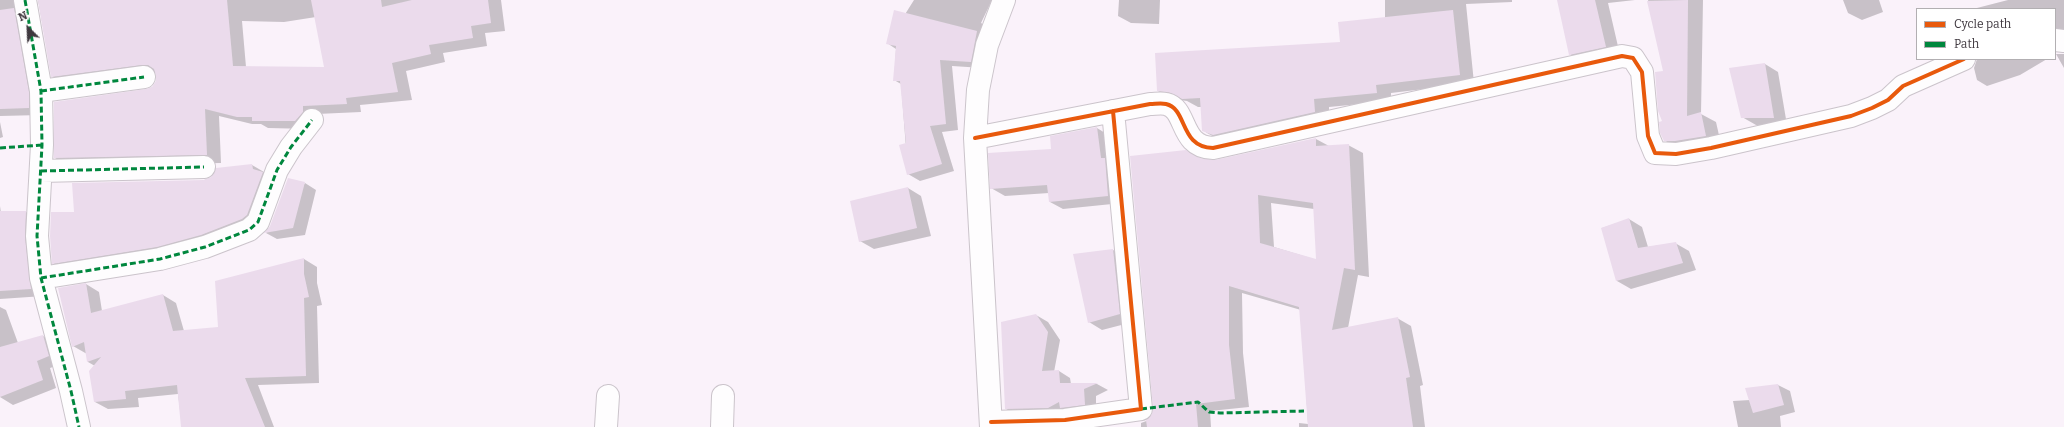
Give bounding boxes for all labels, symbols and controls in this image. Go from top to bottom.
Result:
north arrow [8,8,48,48]
legend [1916,8,2056,60]
text: N [16,9,29,24]
text: Cycle path [1954,17,2011,31]
text: Path [1954,37,1979,51]

